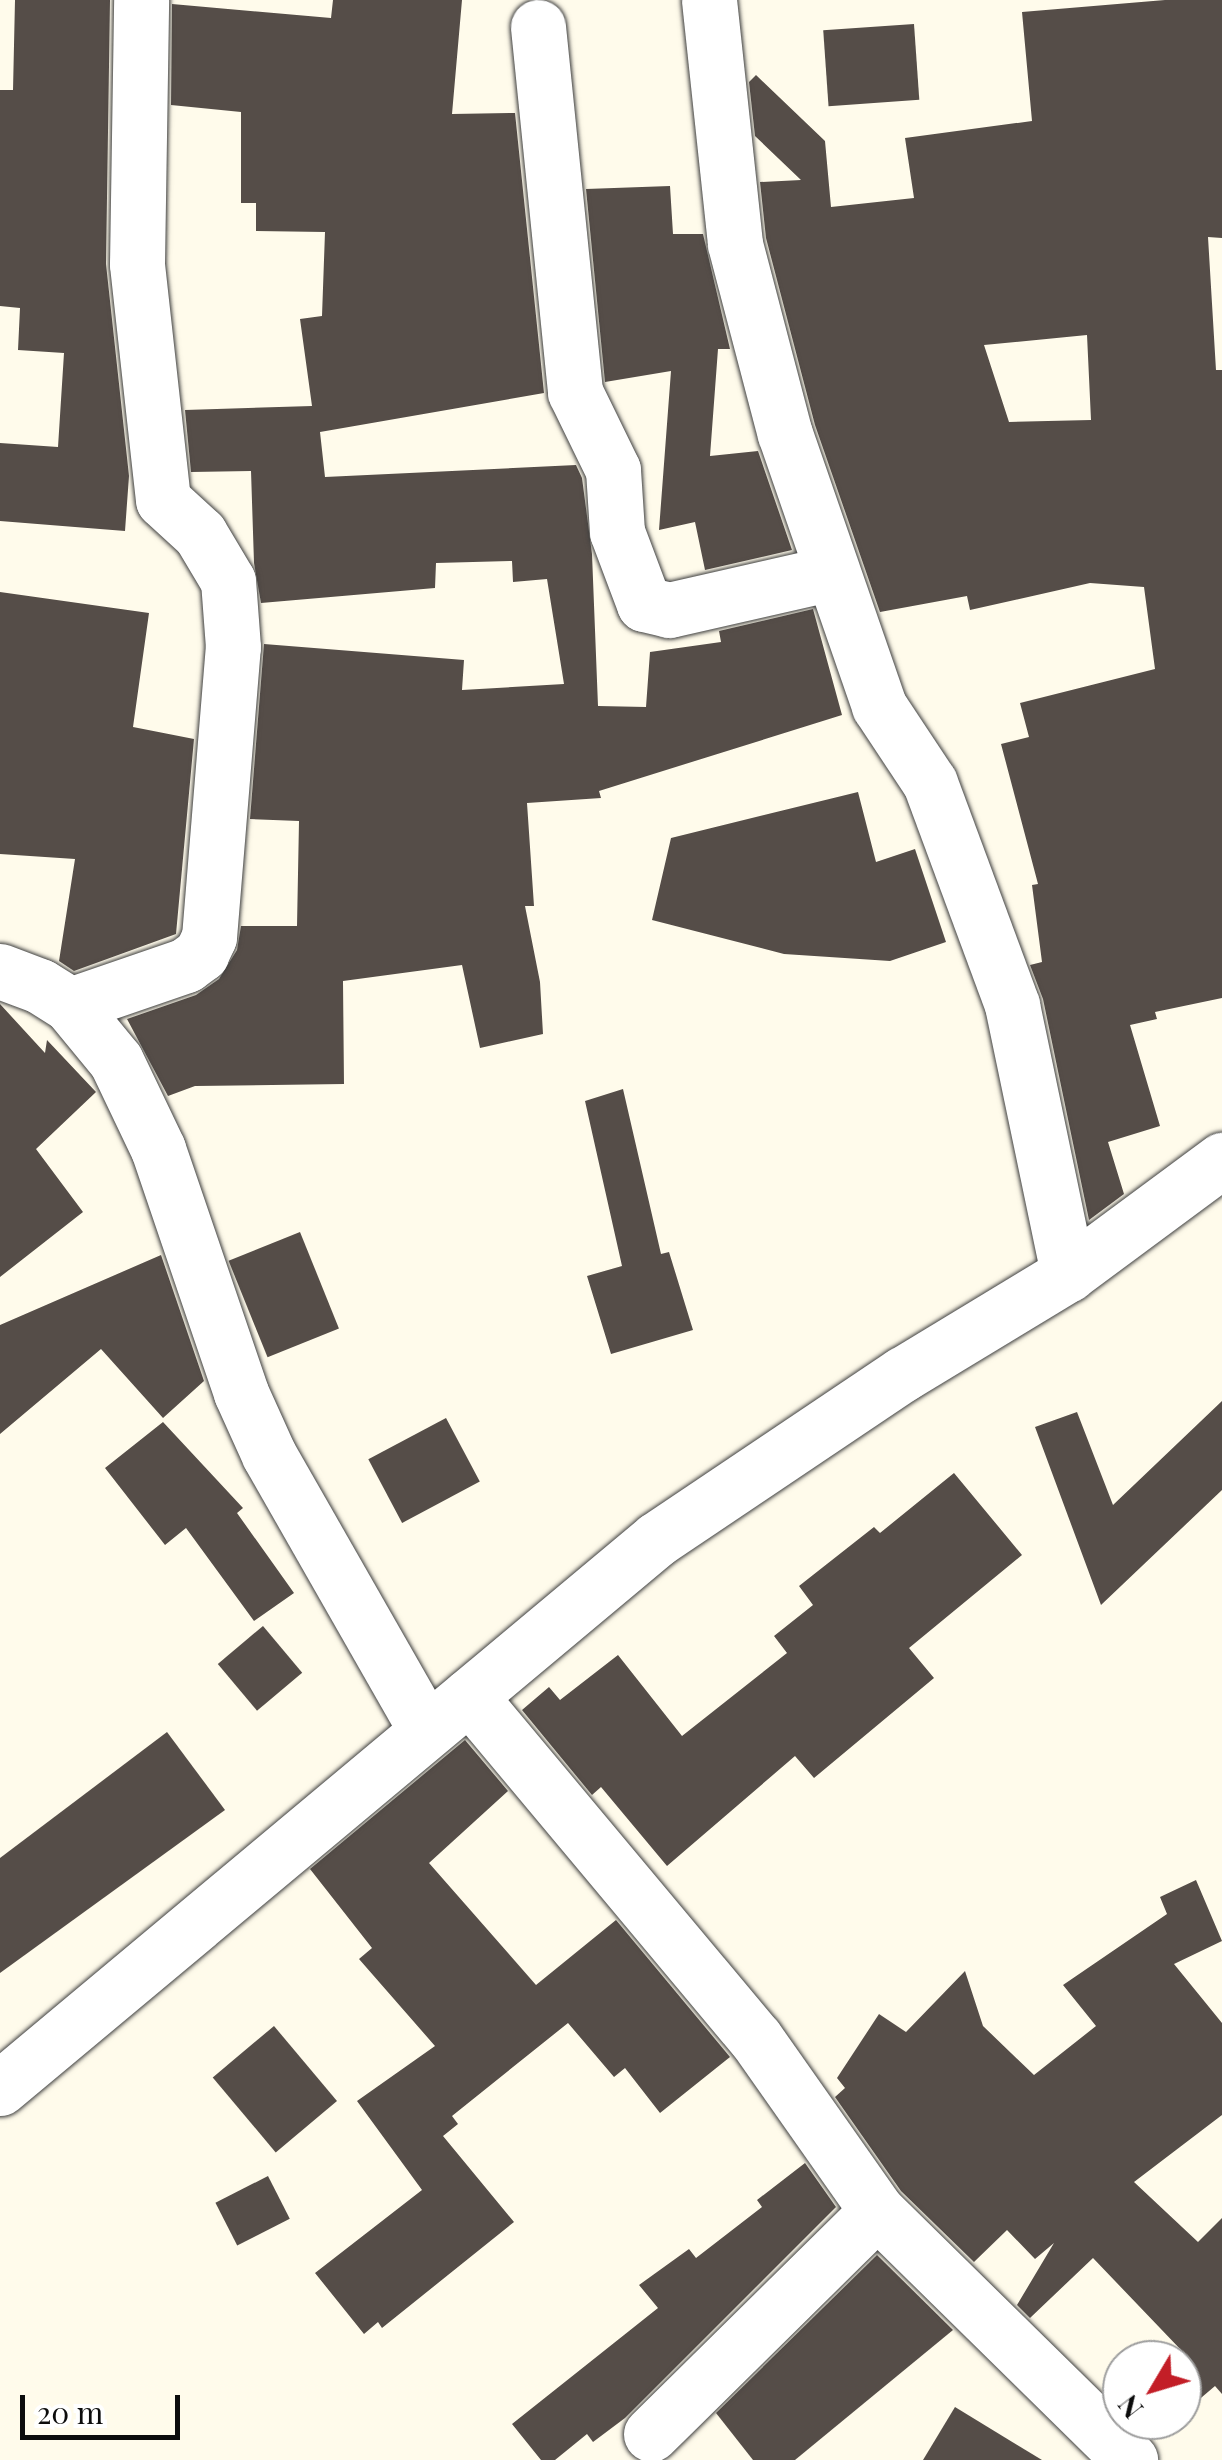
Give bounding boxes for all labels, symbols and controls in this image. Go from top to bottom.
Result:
north arrow [1102,2340,1202,2440]
scale bar [25,2375,185,2437]
text: N [1109,2388,1150,2427]
text: 20 m [37,2392,103,2432]

